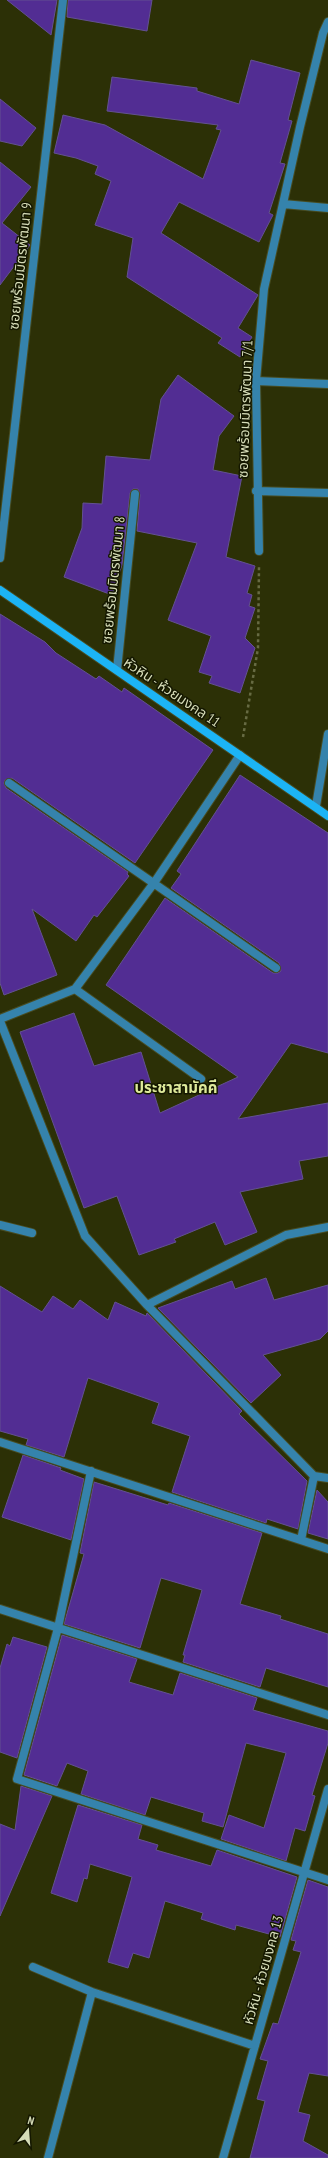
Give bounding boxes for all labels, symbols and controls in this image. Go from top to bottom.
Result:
street label: ซอยพร้อมมิตรพัฒนา 9 [4,202,36,330]
street label: ซอยพร้อมมิตรพัฒนา 7/1 [234,340,256,478]
street label: ซอยพร้อมมิตรพัฒนา 8 [97,516,129,644]
street label: หัวหิน - ห้วยมงคล 11 [120,653,224,731]
district label: ประชาสามัคคี [135,1078,217,1097]
street label: หัวหิน - ห้วยมงคล 13 [239,1913,287,2027]
north arrow [8,2110,48,2150]
text: N [26,2113,36,2128]

